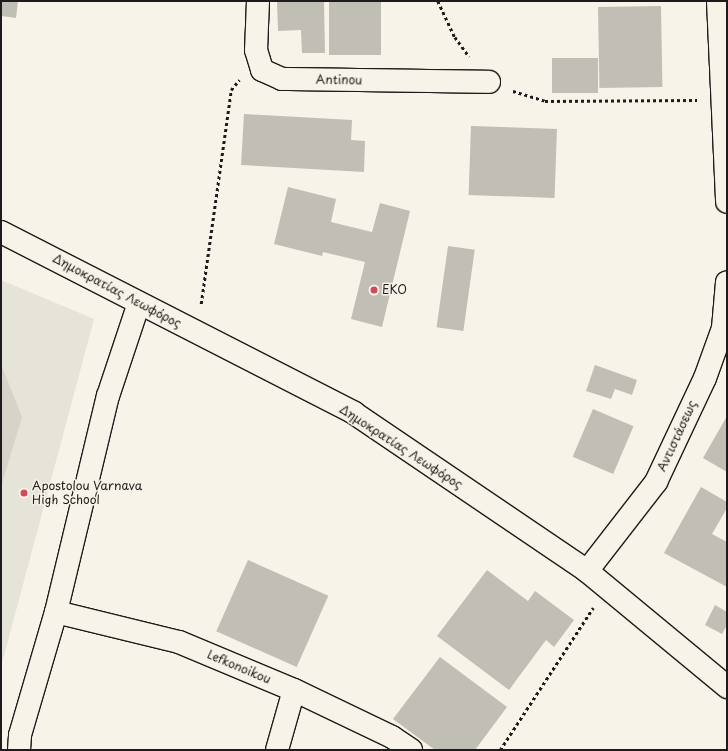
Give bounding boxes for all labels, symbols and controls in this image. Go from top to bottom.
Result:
street label: Antinou [316,72,362,88]
street label: Δημοκρατίας Λεωφόρος [51,251,183,331]
place label: EKO [382,283,407,297]
marker: EKO [369,285,379,295]
street label: Αντιστάσεως [654,398,700,474]
street label: Δημοκρατίας Λεωφόρος [337,402,465,492]
place label: Apostolou Varnava High School [32,479,142,507]
marker: Apostolou Varnava High School [19,488,29,498]
street label: Lefkonoikou [205,647,273,687]

